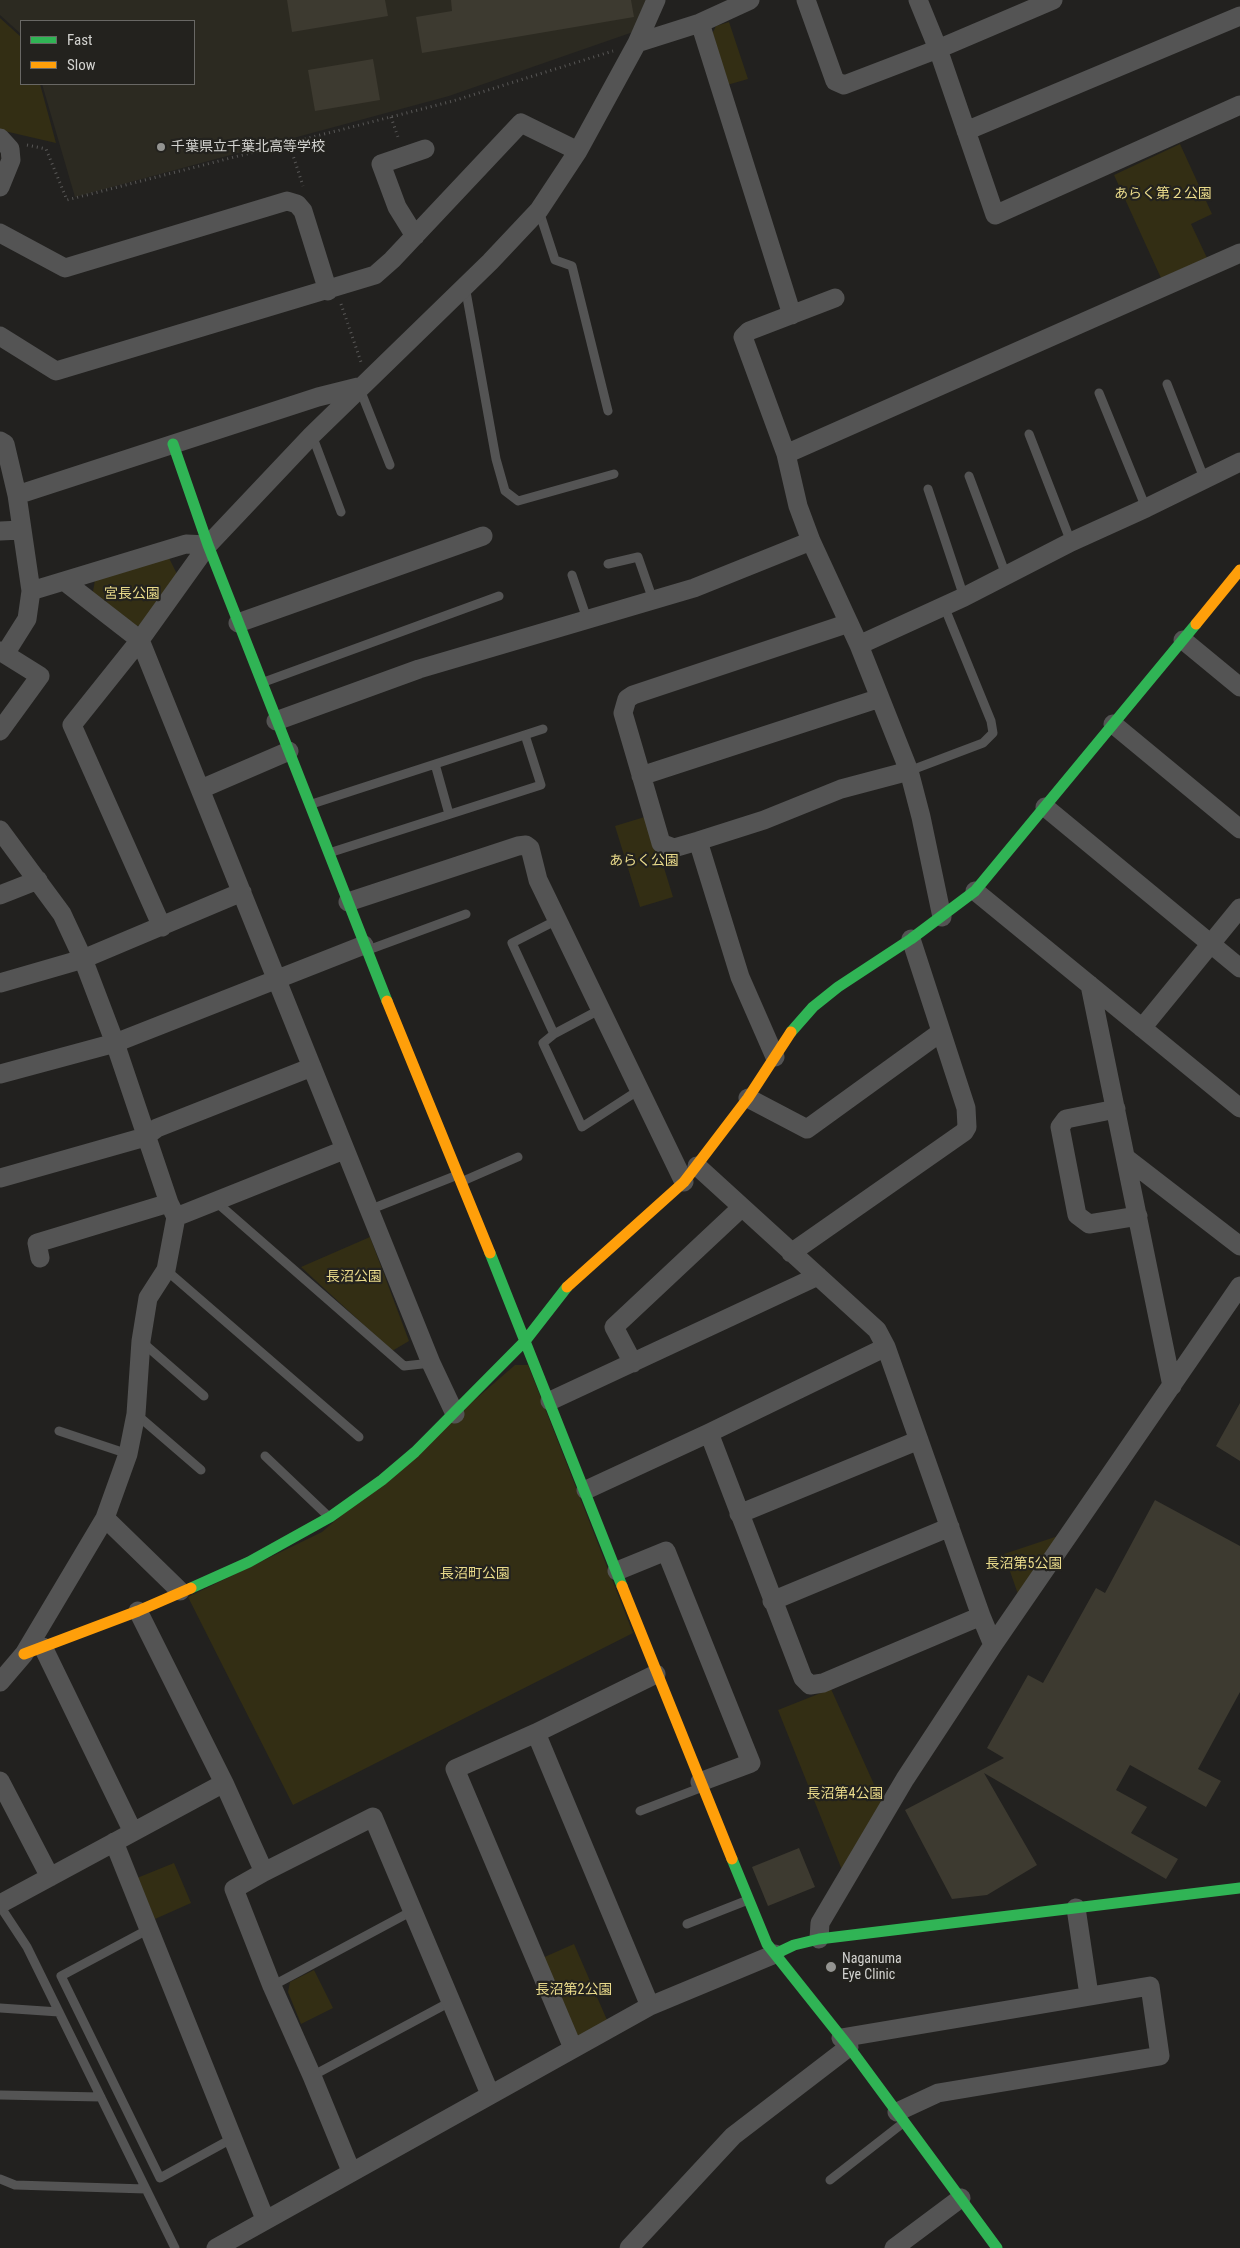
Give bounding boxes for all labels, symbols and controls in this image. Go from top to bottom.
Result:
legend [20,20,195,85]
text: Fast [67,31,92,49]
text: Slow [67,56,96,74]
place label: 千葉県立千葉北高等学校 [171,139,325,155]
marker: 千葉県立千葉北高等学校 [155,141,167,153]
park label: あらく第２公園 [1114,186,1212,202]
park label: 宮長公園 [104,586,160,602]
park label: あらく公園 [609,853,679,869]
park label: 長沼公園 [326,1269,382,1285]
park label: 長沼第5公園 [986,1556,1062,1572]
park label: 長沼町公園 [440,1566,510,1582]
park label: 長沼第4公園 [807,1786,883,1802]
place label: Naganuma Eye Clinic [842,1951,902,1984]
marker: Naganuma Eye Clinic [824,1960,838,1974]
park label: 長沼第2公園 [536,1982,612,1998]

